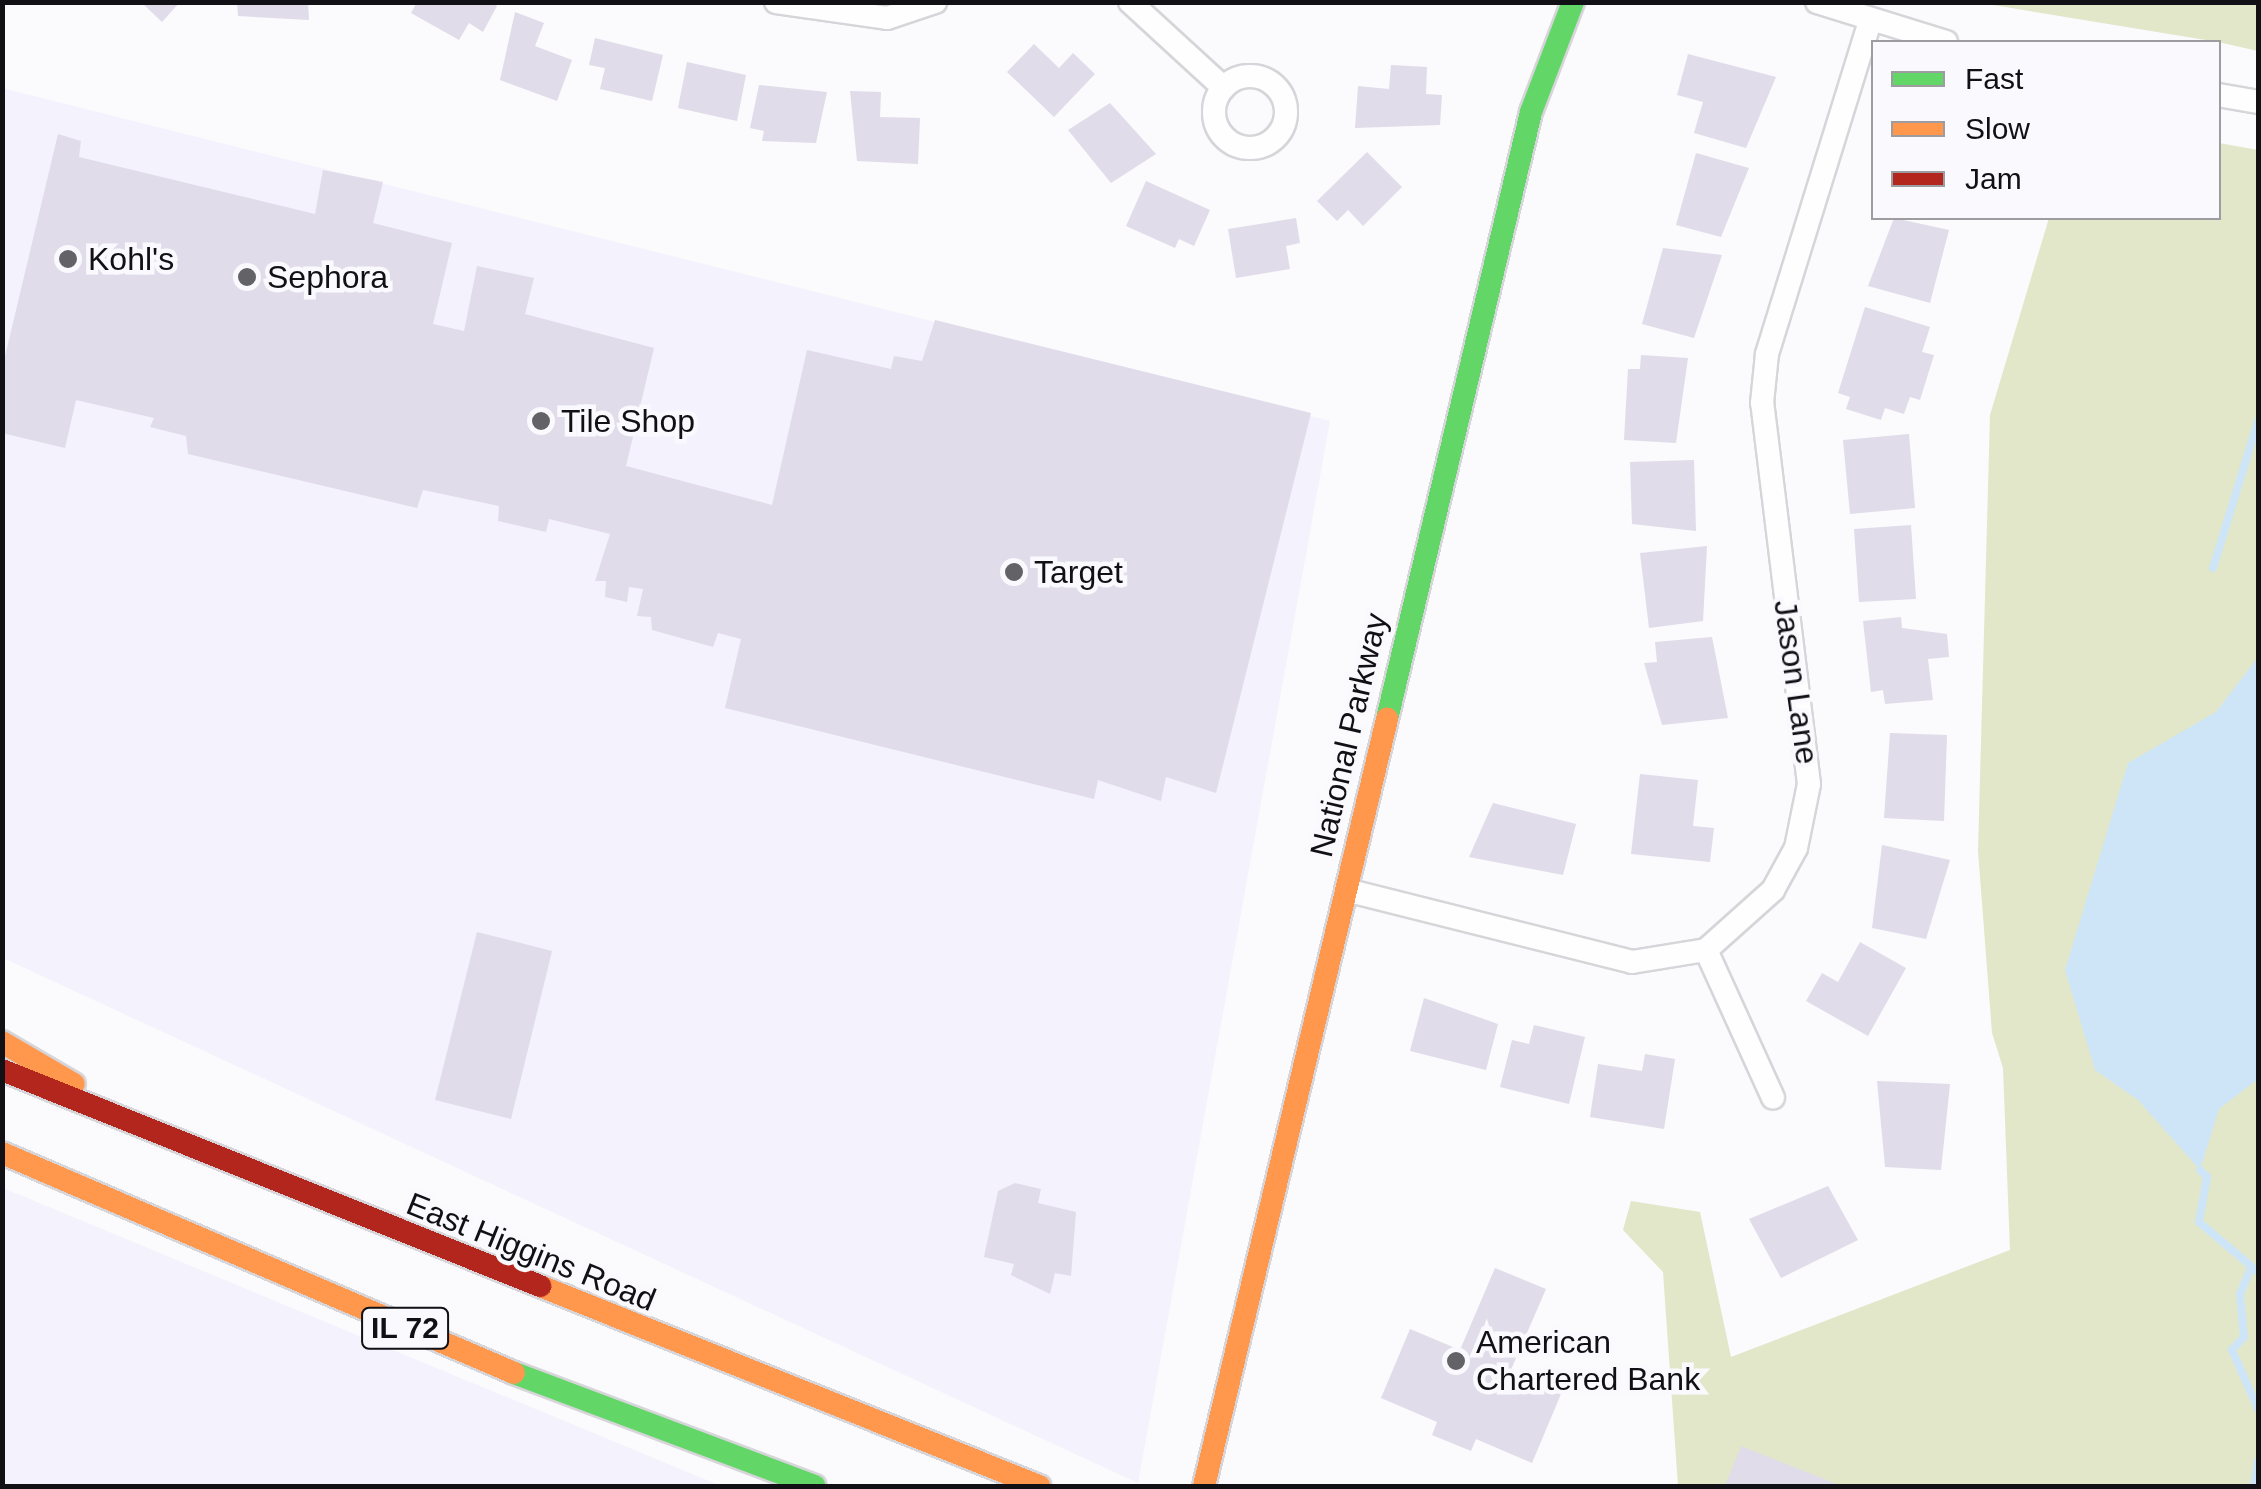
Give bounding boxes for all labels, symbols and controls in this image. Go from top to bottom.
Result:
legend [1871,40,2221,220]
text: Fast [1965,62,2023,95]
text: Slow [1965,112,2030,145]
text: Jam [1965,162,2022,195]
place label: Kohl's [88,240,174,278]
marker: Kohl's [57,248,79,270]
place label: Sephora [267,258,388,296]
marker: Sephora [236,266,258,288]
place label: Tile Shop [561,402,695,440]
marker: Tile Shop [530,410,552,432]
place label: Target [1034,553,1123,591]
marker: Target [1003,561,1025,583]
street label: Jason Lane [1765,597,1827,767]
street label: National Parkway [1302,609,1396,861]
street label: East Higgins Road [401,1185,661,1319]
road number: IL 72 [360,1303,450,1353]
place label: American Chartered Bank [1476,1324,1700,1399]
marker: American Chartered Bank [1445,1350,1467,1372]

